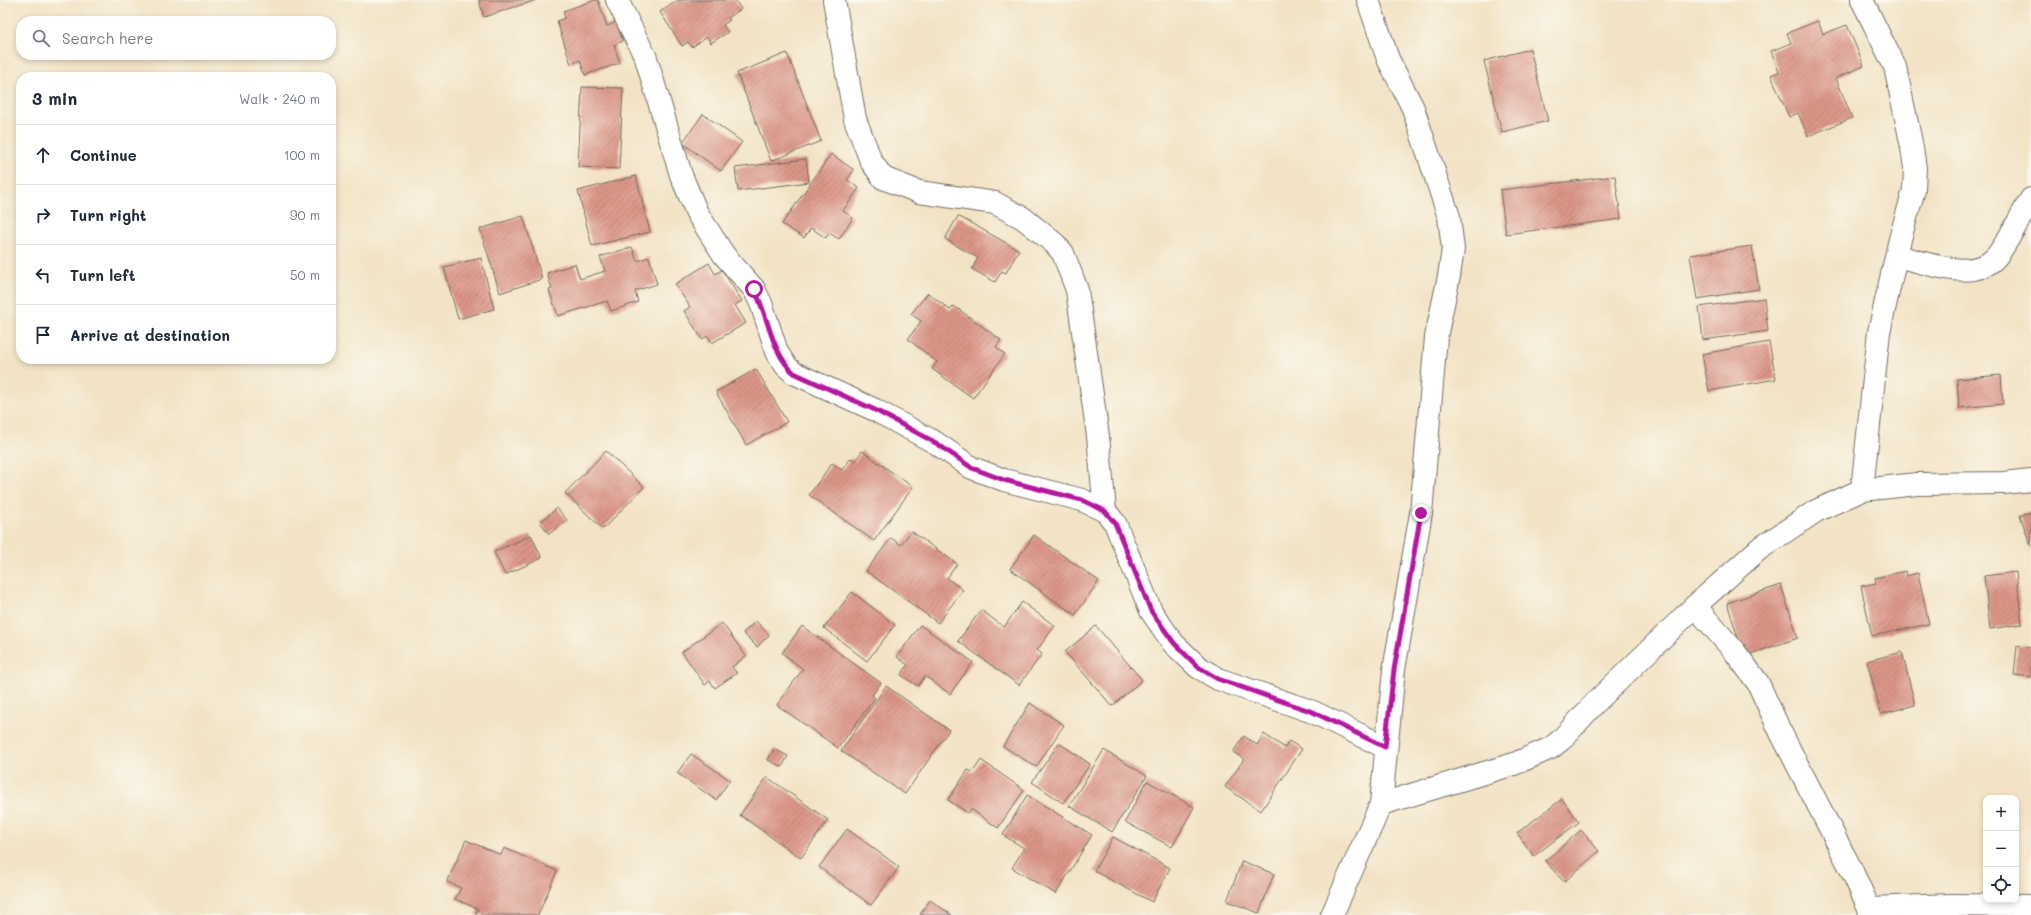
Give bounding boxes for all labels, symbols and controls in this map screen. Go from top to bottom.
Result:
search box [16,16,336,60]
icon: search [30,27,52,49]
text: Search here [62,28,153,48]
text: 3 min [32,87,77,109]
text: Walk · 240 m [239,90,320,107]
icon: ahead [32,144,54,166]
text: Continue [70,145,137,165]
text: 100 m [284,146,320,163]
icon: right [32,204,54,226]
text: Turn right [70,205,147,225]
text: 90 m [290,206,320,223]
icon: left [32,264,54,286]
text: Turn left [70,265,135,285]
text: 50 m [290,266,320,283]
route start [745,280,763,298]
icon: arrive [32,324,54,346]
text: Arrive at destination [70,325,230,345]
route end [1412,504,1430,522]
map controls [1983,795,2019,903]
button: + [1983,795,2019,831]
button: − [1983,831,2019,867]
button: locate [1983,867,2019,903]

